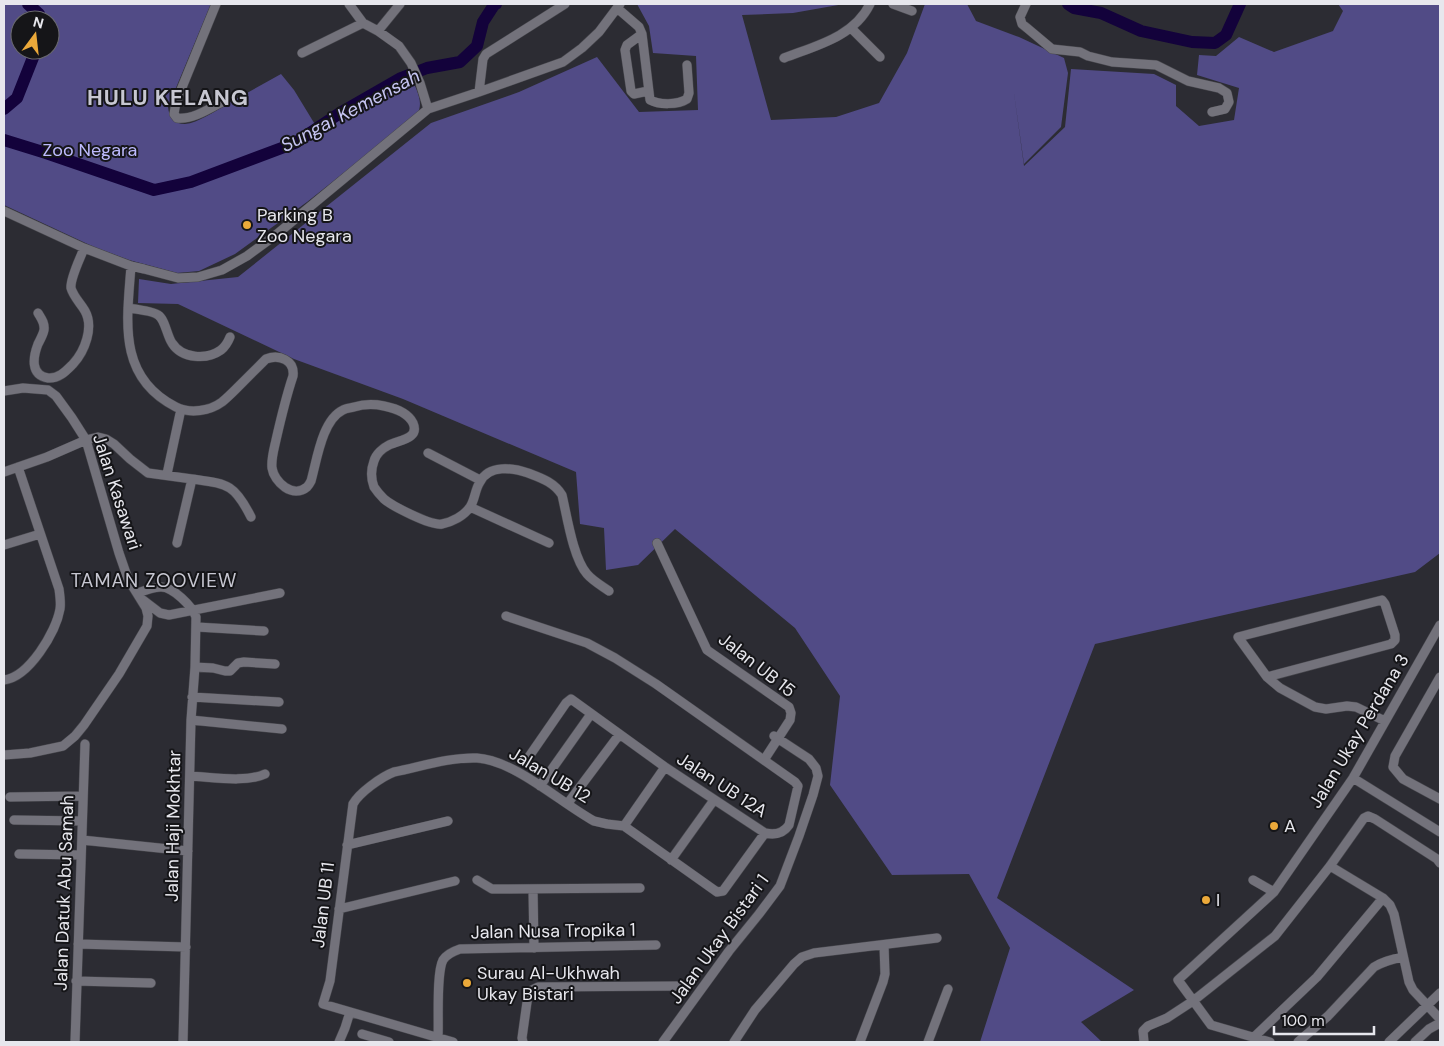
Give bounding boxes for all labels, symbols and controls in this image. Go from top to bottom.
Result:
north arrow [10,10,60,60]
text: N [31,12,46,32]
water label: Sungai Kemensah [276,63,424,158]
district label: HULU KELANG [87,83,249,112]
park label: Zoo Negara [43,138,137,162]
place label: Parking B Zoo Negara [257,203,352,248]
marker: Parking B Zoo Negara [241,219,253,231]
street label: Jalan Kasawari [87,431,147,553]
district label: TAMAN ZOOVIEW [71,568,237,593]
street label: Jalan UB 15 [713,627,801,703]
street label: Jalan Ukay Perdana 3 [1303,649,1415,813]
street label: Jalan UB 12 [505,741,595,809]
street label: Jalan UB 12A [672,747,772,823]
street label: Jalan Haji Mokhtar [160,749,186,902]
street label: Jalan Datuk Abu Samah [49,795,79,991]
place label: A [1284,814,1296,838]
marker: A [1268,820,1280,832]
street label: Jalan UB 11 [306,861,340,949]
street label: Jalan Ukay Bistari 1 [664,869,774,1009]
place label: I [1216,888,1220,912]
marker: I [1200,894,1212,906]
street label: Jalan Nusa Tropika 1 [470,918,636,944]
place label: Surau Al-Ukhwah Ukay Bistari [477,961,620,1006]
marker: Surau Al-Ukhwah Ukay Bistari [461,977,473,989]
scale bar [1274,1004,1374,1036]
text: 100 m [1282,1011,1325,1031]

